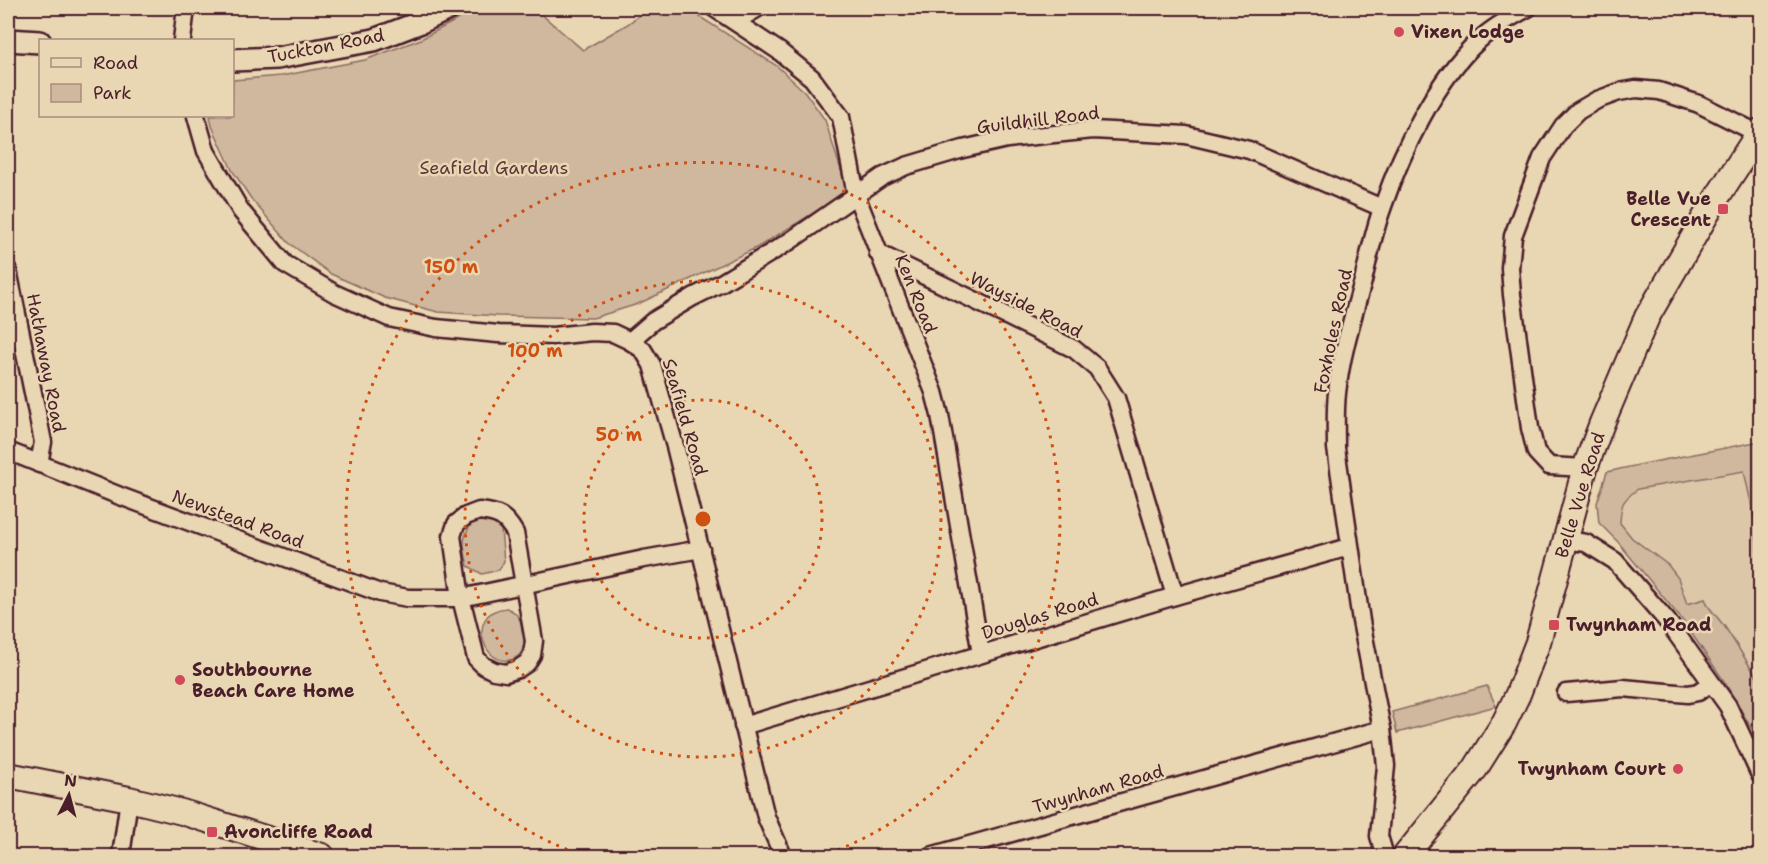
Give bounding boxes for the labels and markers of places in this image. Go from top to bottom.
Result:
place label: Vixen Lodge [1411,20,1525,44]
marker: Vixen Lodge [1392,25,1406,39]
place label: Belle Vue Crescent [1626,187,1711,232]
marker: Belle Vue Crescent [1716,202,1730,216]
centre of rings [693,509,713,529]
place label: Twynham Road [1566,613,1711,637]
marker: Twynham Road [1547,618,1561,632]
place label: Southbourne Beach Care Home [192,658,355,703]
marker: Southbourne Beach Care Home [173,673,187,687]
place label: Twynham Court [1518,757,1666,781]
marker: Twynham Court [1671,762,1685,776]
place label: Avoncliffe Road [224,820,373,844]
marker: Avoncliffe Road [205,825,219,839]

